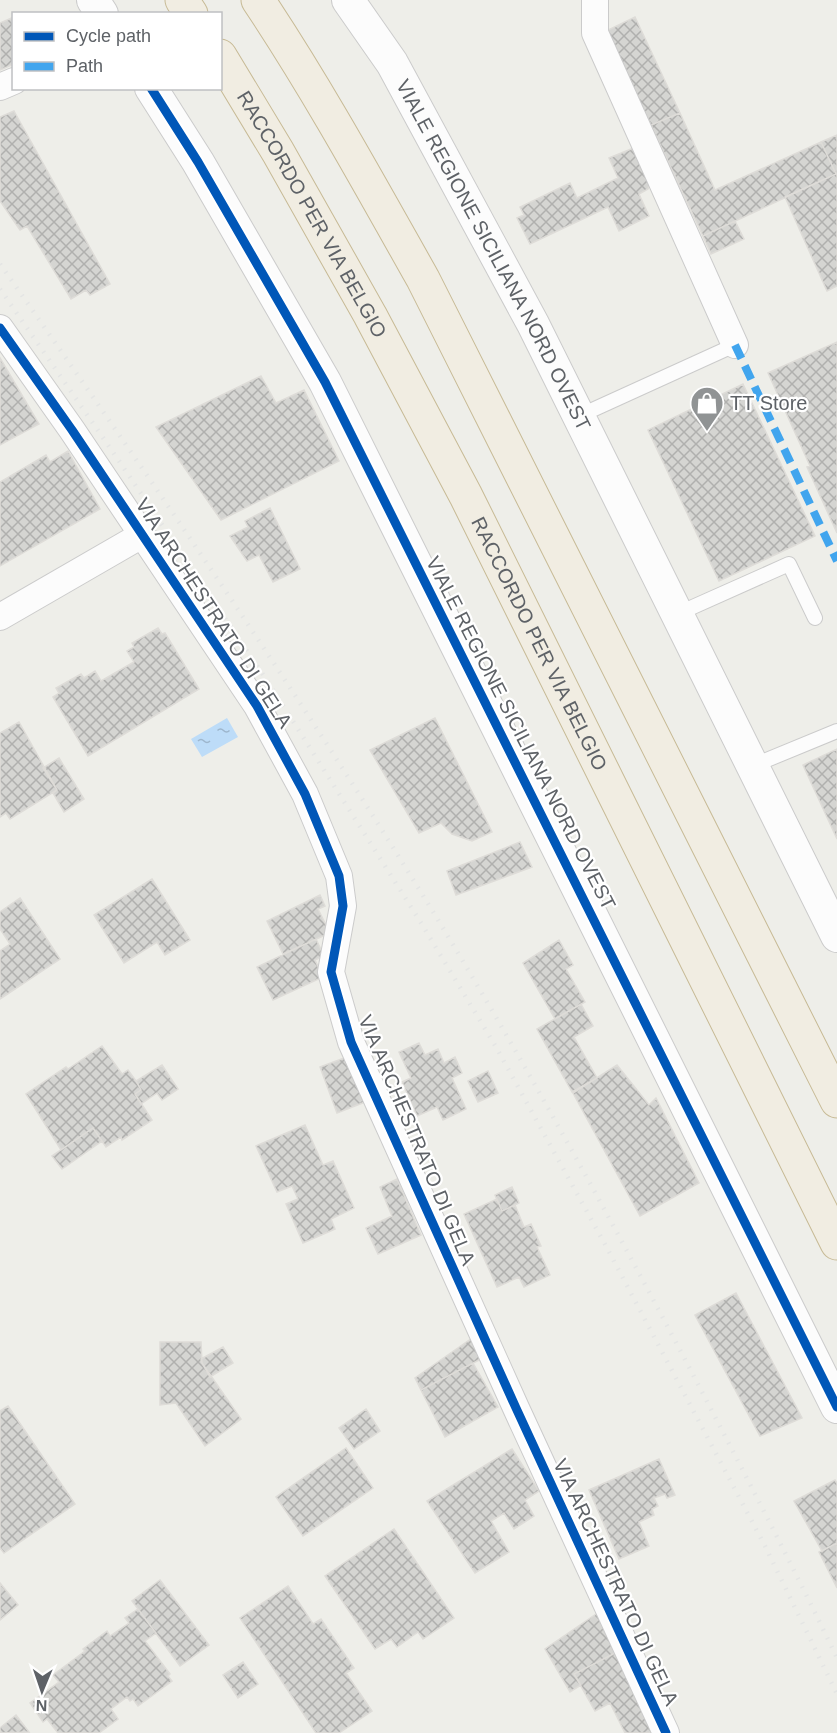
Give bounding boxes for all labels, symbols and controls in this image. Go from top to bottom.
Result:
legend [12,12,222,90]
text: Cycle path [66,26,151,46]
text: Path [66,56,103,76]
street label: VIALE REGIONE SICILIANA NORD OVEST [392,76,595,434]
street label: RACCORDO PER VIA BELGIO [233,87,391,341]
shop icon: TT Store [689,385,725,432]
place label: TT Store [730,392,807,414]
street label: VIA ARCHESTRATO DI GELA [131,494,297,732]
street label: RACCORDO PER VIA BELGIO [467,513,611,774]
street label: VIALE REGIONE SICILIANA NORD OVEST [422,553,620,913]
street label: VIA ARCHESTRATO DI GELA [354,1012,480,1269]
street label: VIA ARCHESTRATO DI GELA [549,1455,683,1709]
north arrow [12,1661,72,1721]
text: N [35,1697,48,1714]

